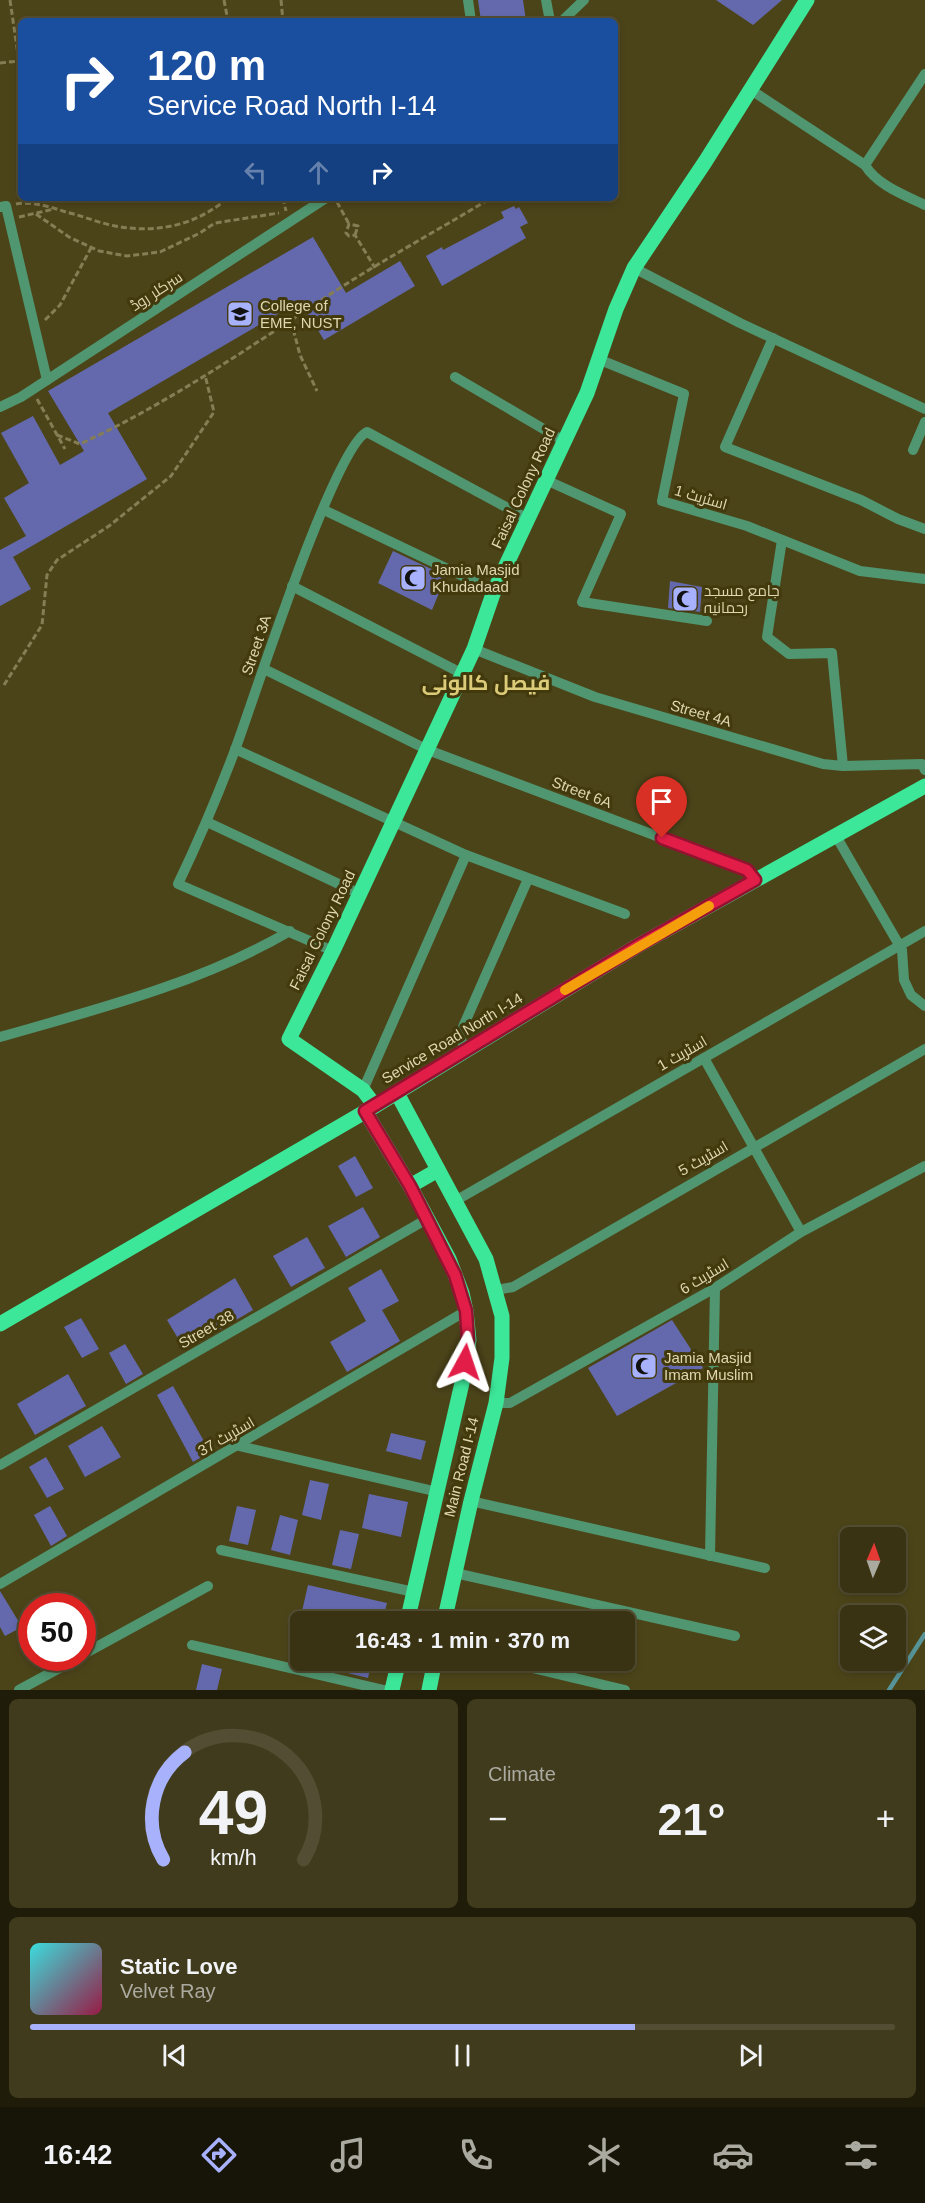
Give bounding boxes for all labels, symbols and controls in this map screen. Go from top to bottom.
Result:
icon: right [48,42,126,120]
text: 120 m [147,42,266,89]
text: Service Road North I-14 [147,91,437,121]
icon: left [239,156,272,189]
icon: ahead [302,156,335,189]
icon: right [365,156,398,189]
street label: سرکلر روڈ [127,268,186,315]
place label: College of EME, NUST [260,297,342,331]
school or university icon: College of EME, NUST [225,299,255,329]
street label: Faisal Colony Road [488,425,558,551]
street label: اسٹریٹ 1 [672,481,729,514]
place label: Jamia Masjid Khudadaad [432,561,520,595]
mosque icon: Jamia Masjid Khudadaad [398,563,428,593]
place label: جامع مسجد رحمانیہ [704,582,780,617]
mosque icon: جامع مسجد رحمانیہ [670,584,700,614]
street label: Street 3A [238,613,274,677]
district label: فیصل کالونی [422,671,550,696]
street label: Street 4A [669,696,733,730]
street label: Street 6A [550,773,614,811]
pin [636,776,687,838]
icon: arrive [645,785,678,818]
street label: Faisal Colony Road [286,867,358,993]
street label: Service Road North I-14 [379,989,525,1087]
street label: اسٹریٹ 1 [654,1032,710,1075]
street label: اسٹریٹ 5 [675,1137,731,1180]
street label: اسٹریٹ 6 [676,1255,732,1298]
street label: Street 38 [175,1306,237,1352]
position arrow [433,1330,497,1394]
place label: Jamia Masjid Imam Muslim [664,1349,753,1383]
mosque icon: Jamia Masjid Imam Muslim [629,1351,659,1381]
street label: اسٹریٹ 37 [195,1413,258,1460]
street label: Main Road I-14 [440,1415,482,1519]
north arrow [840,1527,906,1593]
map controls [840,1527,906,1671]
speed limit sign: 50 [18,1593,96,1671]
button: layers [840,1605,906,1671]
text: 16:43 · 1 min · 370 m [355,1628,570,1653]
text: Climate [488,1763,556,1785]
text: 49 [199,1778,268,1847]
text: 21° [657,1794,726,1845]
text: − [488,1800,507,1837]
text: + [876,1800,895,1837]
text: km/h [210,1847,257,1871]
text: Static Love [120,1954,237,1979]
text: Velvet Ray [120,1980,216,2002]
icon: previous [158,2039,191,2072]
icon: pause [446,2039,479,2072]
icon: next [734,2039,767,2072]
icon: directions [198,2134,240,2176]
icon: music [327,2134,369,2176]
icon: phone [455,2134,497,2176]
icon: climate [583,2134,625,2176]
icon: car [712,2134,754,2176]
icon: filters [840,2134,882,2176]
text: 16:42 [43,2140,112,2170]

